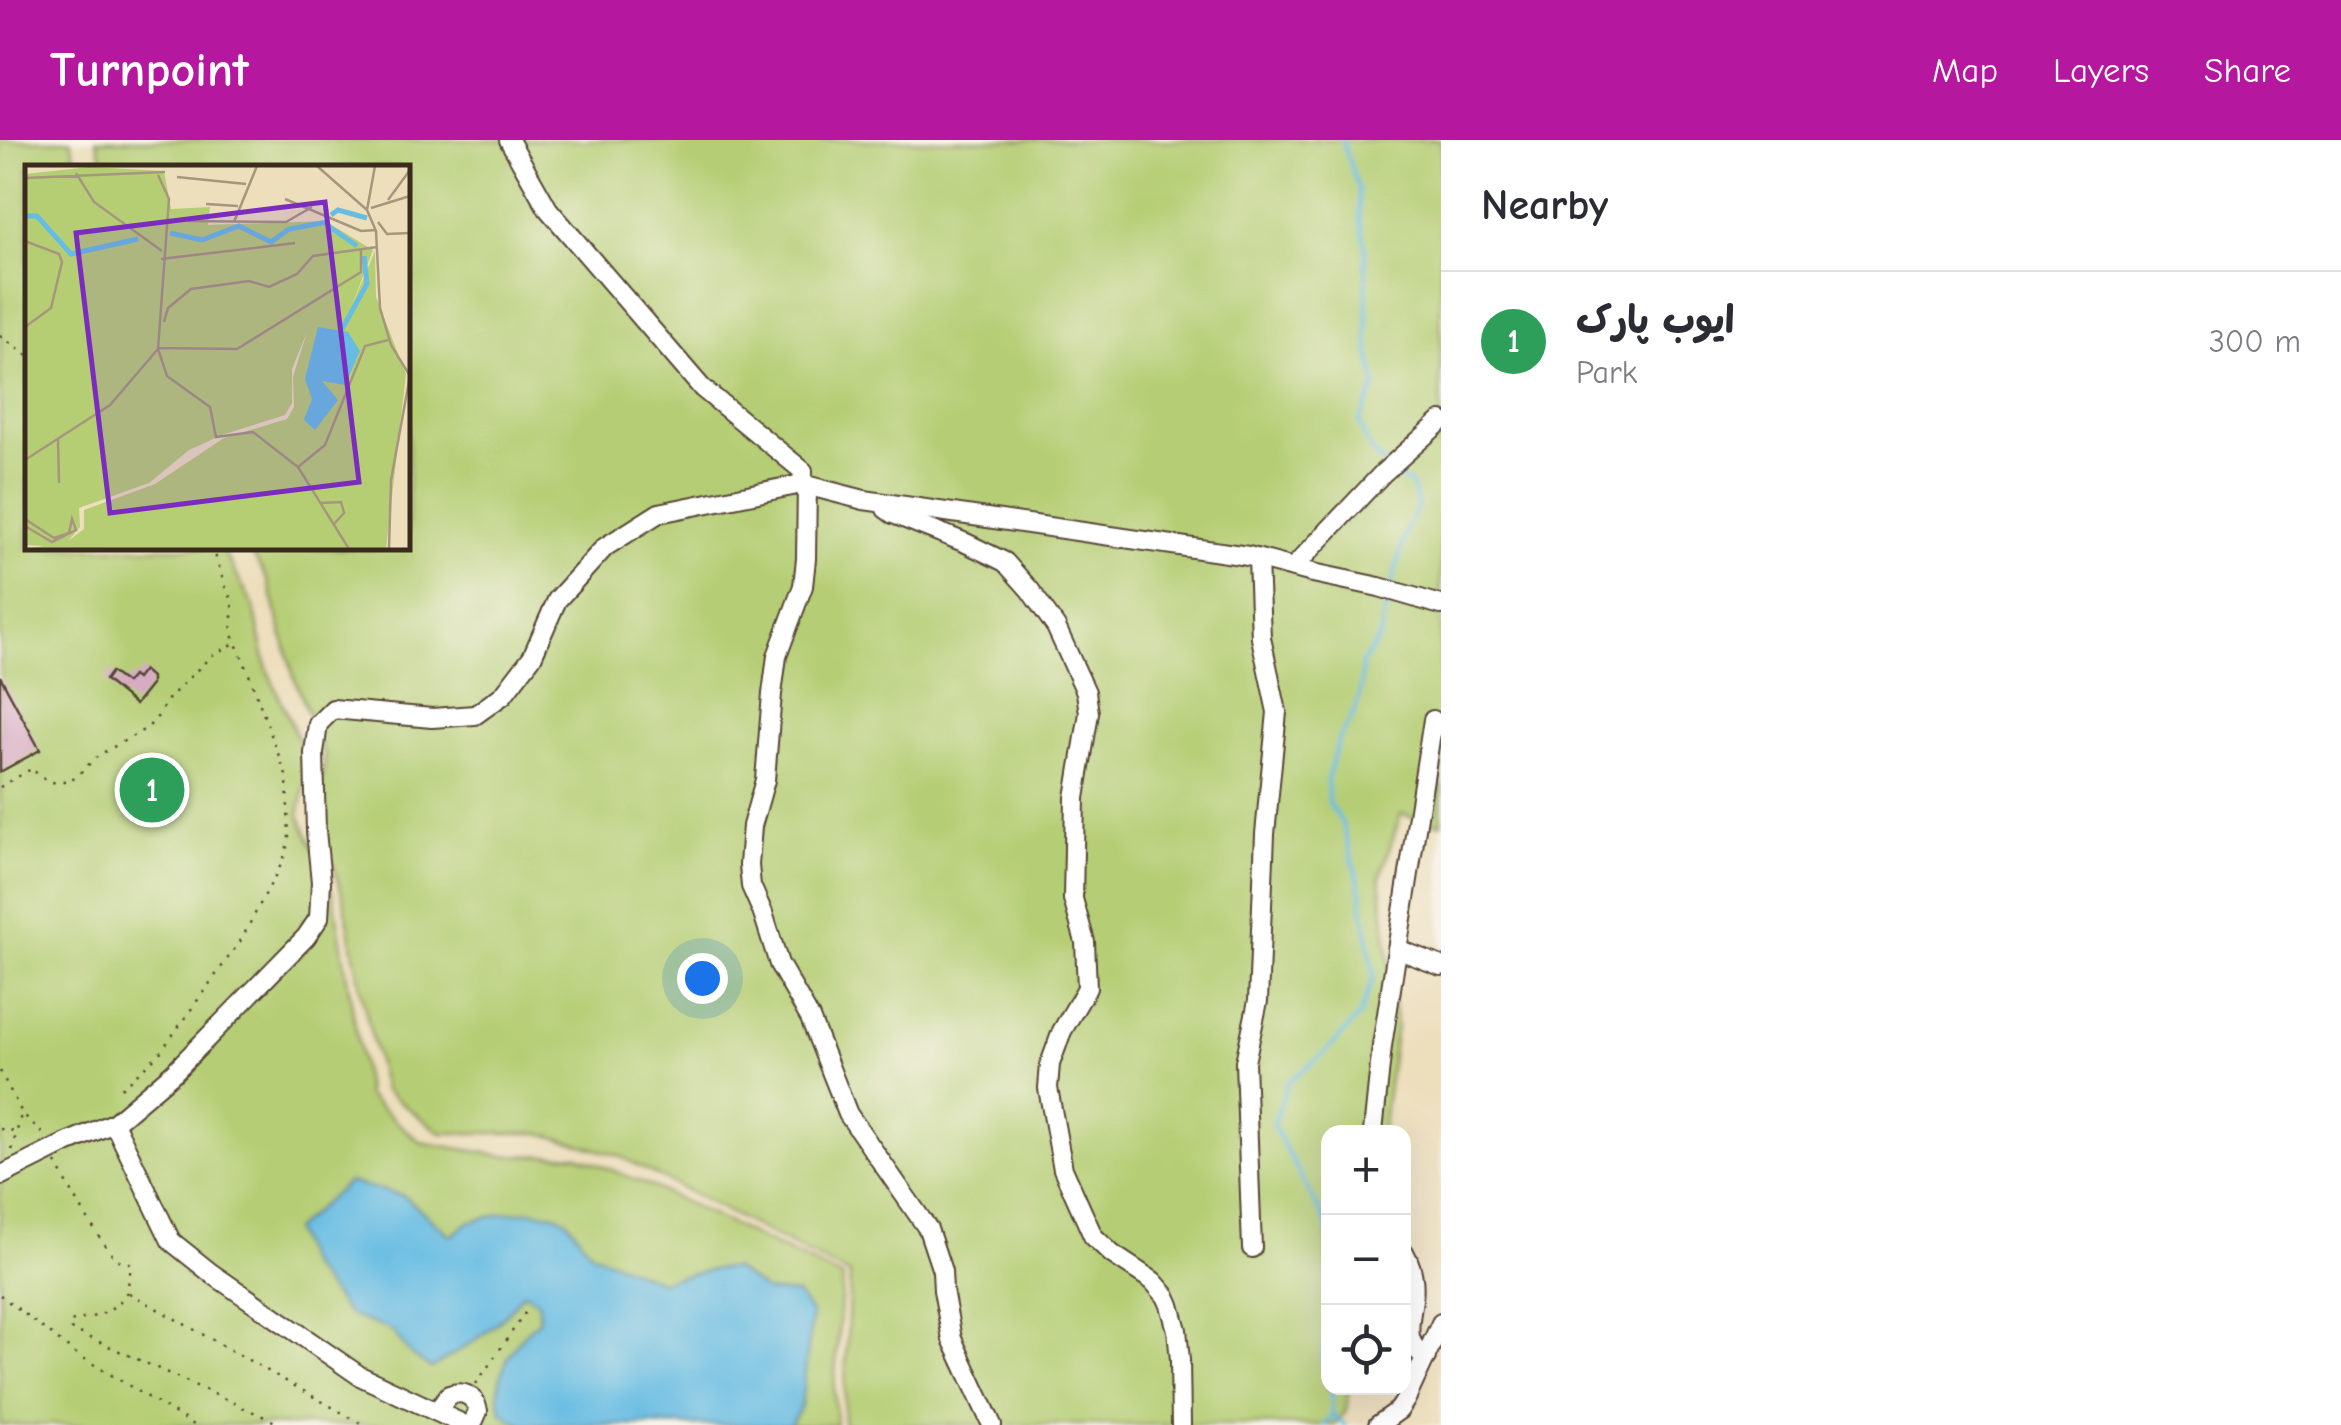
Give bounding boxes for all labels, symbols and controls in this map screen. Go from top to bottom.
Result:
text: Turnpoint [50,43,249,98]
text: Map [1932,50,1998,91]
text: Layers [2053,50,2149,91]
text: Share [2204,50,2291,91]
inset map [25,165,410,550]
text: Nearby [1481,181,1608,230]
text: ایوب پارک [1576,299,1735,343]
text: 1 [1507,323,1520,360]
text: 300 m [2209,323,2301,360]
text: Park [1576,354,1637,391]
pin: 1 [120,752,184,828]
your location [677,953,728,1004]
map controls [1321,1125,1411,1395]
button: + [1321,1125,1411,1215]
button: − [1321,1215,1411,1305]
button: locate [1321,1305,1411,1395]

